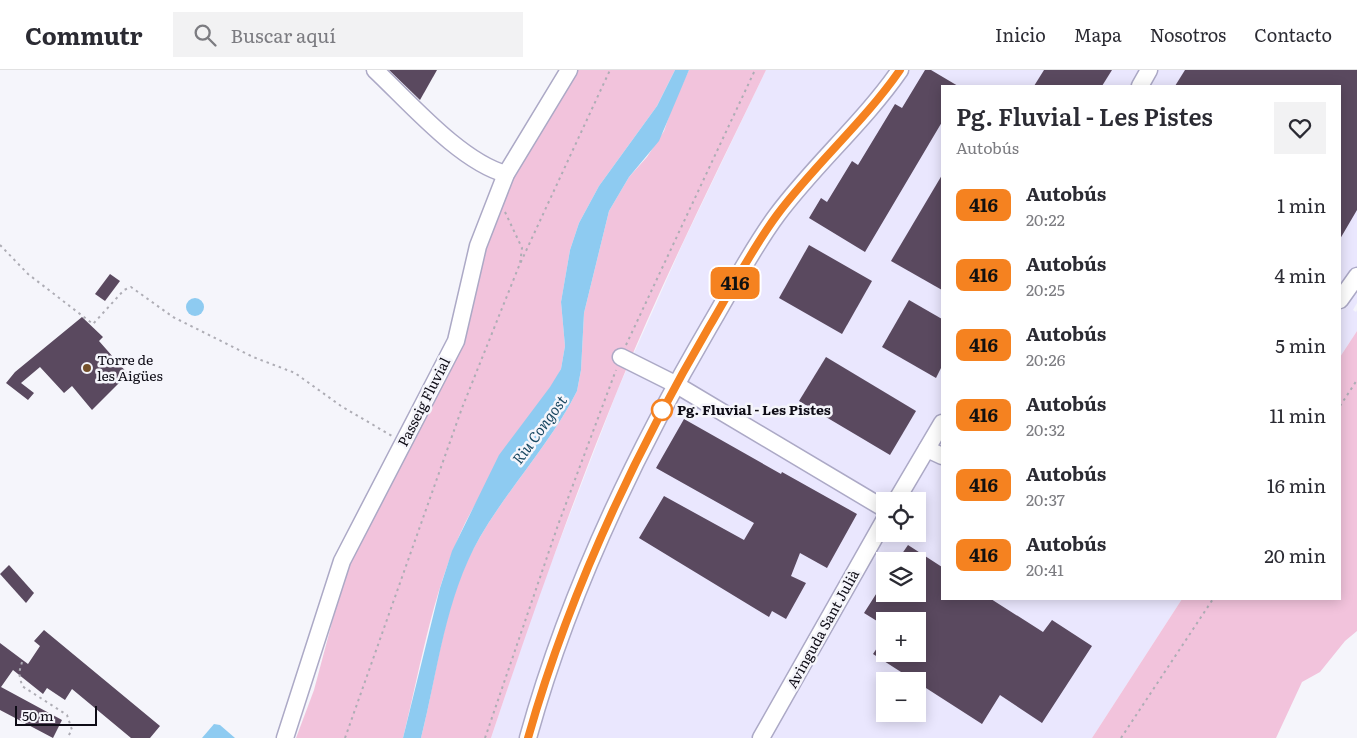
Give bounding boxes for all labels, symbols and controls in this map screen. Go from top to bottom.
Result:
search box [173,12,523,57]
text: Commutr [25,17,143,52]
icon: search [191,21,219,49]
text: Buscar aquí [231,21,336,49]
text: Inicio [995,21,1046,48]
text: Mapa [1074,21,1122,48]
text: Nosotros [1150,21,1226,48]
text: Contacto [1254,21,1332,48]
text: Pg. Fluvial - Les Pistes [956,98,1213,133]
button: heart [1274,102,1326,154]
text: Autobús [956,135,1019,159]
text: Autobús [1026,179,1106,207]
text: 416 [969,191,998,218]
text: 1 min [1277,191,1326,219]
text: 20:22 [1026,207,1065,231]
text: Autobús [1026,249,1106,277]
text: 416 [969,261,998,288]
text: 4 min [1274,261,1326,289]
line badge: 416 [706,267,764,299]
text: 416 [721,269,749,296]
text: 20:25 [1026,277,1065,301]
text: Autobús [1026,319,1106,347]
text: 416 [969,331,998,358]
text: 5 min [1275,331,1326,359]
text: 20:26 [1026,347,1065,371]
place label: Torre de les Aigües [97,349,163,385]
street label: Passeig Fluvial [392,353,454,450]
marker: Torre de les Aigües [81,362,93,374]
text: Autobús [1026,389,1106,417]
water label: Riu Congost [506,390,572,468]
marker: Pg. Fluvial - Les Pistes [651,399,673,421]
place label: Pg. Fluvial - Les Pistes [677,399,831,419]
text: 416 [969,401,998,428]
text: 11 min [1269,401,1326,429]
text: 20:32 [1026,417,1065,441]
text: Autobús [1026,459,1106,487]
text: 416 [969,471,998,498]
text: 16 min [1267,471,1326,499]
text: 20:37 [1026,487,1065,511]
map controls [876,492,926,722]
button: locate [876,492,926,542]
text: Autobús [1026,529,1106,557]
text: 416 [969,541,998,568]
text: 20 min [1264,541,1326,569]
button: layers [876,552,926,602]
text: 20:41 [1026,557,1064,581]
street label: Avinguda Sant Julià [781,565,863,692]
button: + [876,612,926,662]
button: − [876,672,926,722]
scale bar [15,703,98,726]
text: 50 m [22,705,54,725]

